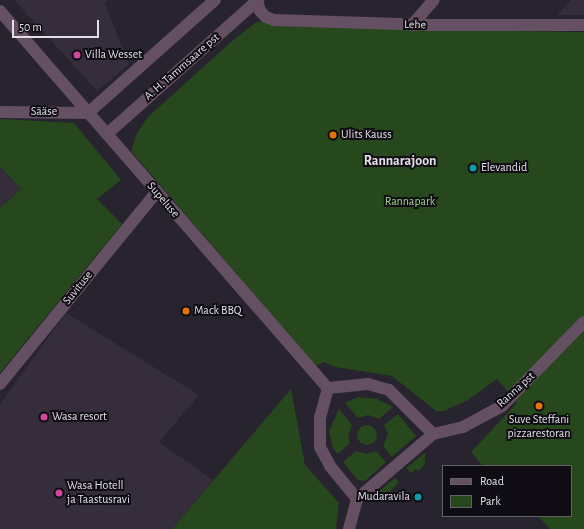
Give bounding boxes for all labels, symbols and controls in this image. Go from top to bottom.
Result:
scale bar [14,12,101,38]
street label: Lehe [404,18,426,32]
text: 50 m [19,21,42,33]
street label: A. H. Tammsaare pst [141,30,223,104]
place label: Villa Wesset [85,48,142,62]
marker: Villa Wesset [72,50,82,60]
street label: Sääse [31,105,57,119]
place label: Ulits Kauss [341,128,392,142]
marker: Ulits Kauss [328,130,338,140]
district label: Rannarajoon [364,153,436,169]
place label: Elevandid [481,161,527,175]
marker: Elevandid [468,163,478,173]
street label: Supeluse [144,179,182,221]
park label: Rannapark [385,195,435,209]
street label: Suvituse [60,268,96,308]
place label: Mack BBQ [194,304,242,318]
marker: Mack BBQ [181,306,191,316]
street label: Ranna pst [494,369,538,411]
marker: Suve Steffani pizzarestoran [534,401,544,411]
place label: Wasa resort [52,410,107,424]
marker: Wasa resort [39,412,49,422]
place label: Suve Steffani pizzarestoran [508,413,570,441]
legend [442,465,572,517]
text: Road [480,475,504,487]
place label: Wasa Hotell ja Taastusravi [67,479,130,507]
marker: Wasa Hotell ja Taastusravi [54,488,64,498]
place label: Mudaravila [357,490,410,504]
marker: Mudaravila [413,492,423,502]
text: Park [480,495,501,507]

